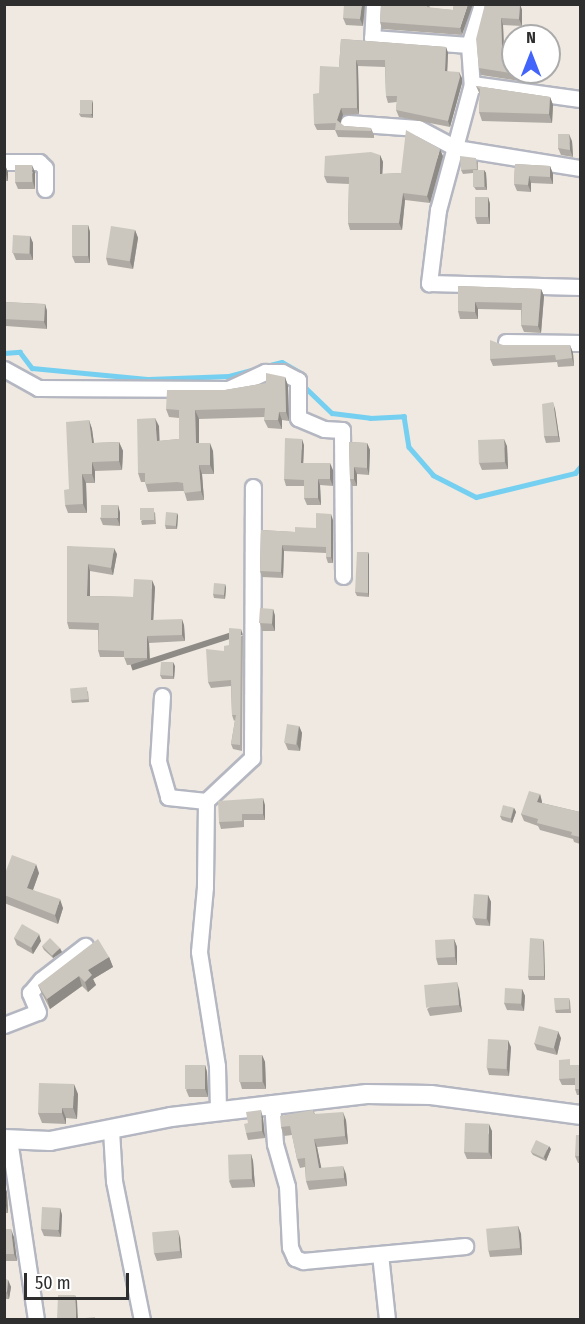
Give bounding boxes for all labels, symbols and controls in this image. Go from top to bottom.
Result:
north arrow [501,24,561,84]
text: N [526,28,536,47]
scale bar [27,1261,132,1299]
text: 50 m [35,1272,71,1294]

